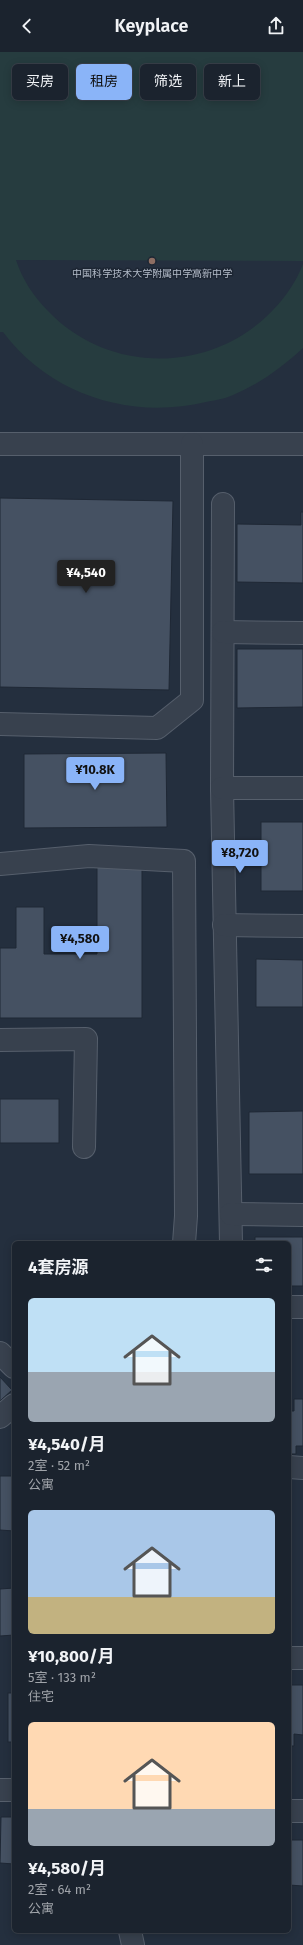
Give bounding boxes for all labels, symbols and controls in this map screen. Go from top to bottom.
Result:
icon: back [16,15,38,37]
text: Keyplace [115,15,188,37]
icon: share [265,15,287,37]
chip: 买房 [12,64,68,100]
chip: 租房 [76,64,132,100]
chip: 筛选 [140,64,196,100]
chip: 新上 [204,64,260,100]
marker: 中国科学技术大学附属中学高新中学 [147,256,157,266]
place label: 中国科学技术大学附属中学高新中学 [72,268,232,280]
pin: ¥4,540 [53,560,119,594]
text: ¥4,540 [66,565,106,580]
pin: ¥10.8K [62,757,128,791]
text: ¥10.8K [75,762,115,777]
pin: ¥8,720 [207,840,273,874]
text: ¥8,720 [221,845,259,860]
pin: ¥4,580 [47,926,113,960]
text: ¥4,580 [60,931,100,946]
icon: filters [253,1254,275,1276]
text: 4套房源 [28,1257,89,1278]
icon: home [116,1324,188,1396]
text: ¥4,540/月 [28,1434,106,1455]
text: 2室 · 52 m² [28,1458,90,1473]
text: 公寓 [28,1477,54,1492]
icon: home [116,1536,188,1608]
text: ¥10,800/月 [28,1646,115,1667]
text: 5室 · 133 m² [28,1670,96,1685]
text: 住宅 [28,1689,54,1704]
icon: home [116,1748,188,1820]
text: ¥4,580/月 [28,1858,106,1879]
text: 2室 · 64 m² [28,1882,91,1897]
text: 公寓 [28,1901,54,1916]

